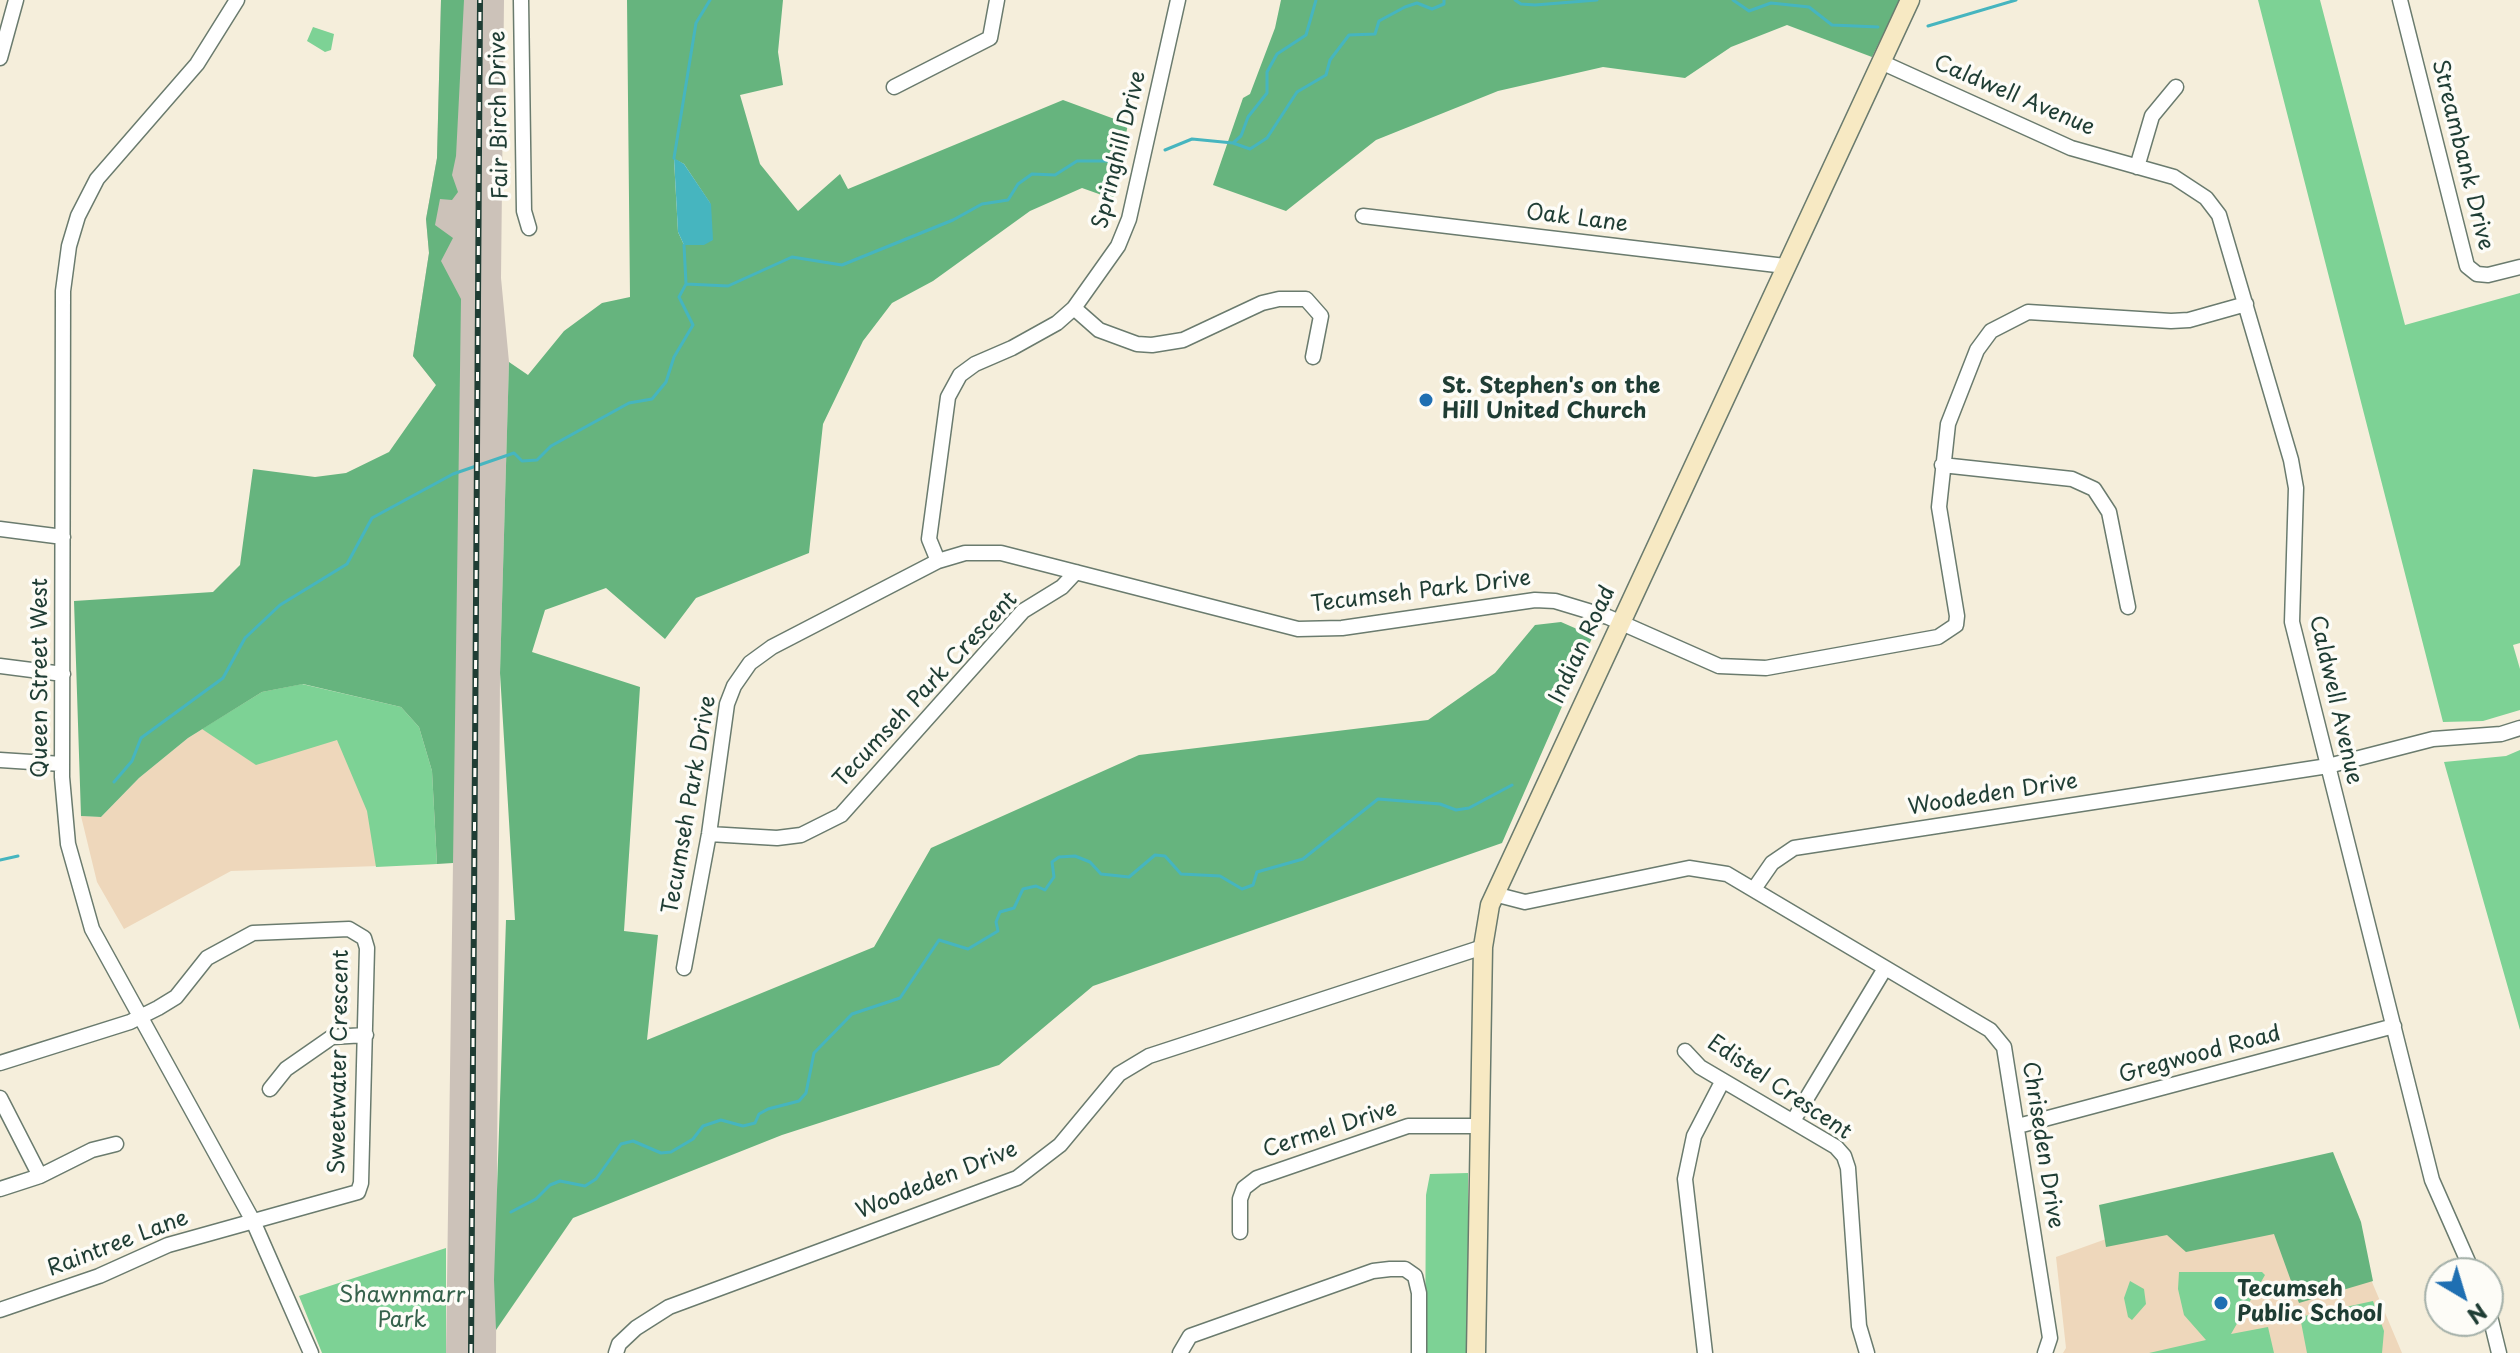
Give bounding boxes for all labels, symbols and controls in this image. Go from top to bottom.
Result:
street label: Fair Birch Drive [485,30,515,200]
street label: Caldwell Avenue [1929,50,2099,142]
street label: Streambank Drive [2426,57,2498,253]
street label: Springhill Drive [1088,68,1152,232]
street label: Oak Lane [1524,200,1630,238]
place label: St. Stephen's on the Hill United Church [1442,374,1661,426]
marker: St. Stephen's on the Hill United Church [1417,391,1435,409]
street label: Tecumseh Park Drive [1309,565,1533,619]
street label: Queen Street West [28,578,54,778]
street label: Indian Road [1544,582,1622,708]
street label: Tecumseh Park Crescent [828,587,1024,793]
street label: Caldwell Avenue [2303,613,2367,787]
street label: Tecumseh Park Drive [658,694,722,916]
street label: Woodeden Drive [1906,769,2080,821]
street label: Sweetwater Crescent [325,949,355,1175]
street label: Gregwood Road [2116,1021,2284,1089]
street label: Edistel Crescent [1702,1030,1856,1146]
street label: Chriseden Drive [2016,1060,2068,1230]
street label: Cermel Drive [1260,1096,1400,1164]
street label: Woodeden Drive [853,1137,1021,1225]
street label: Raintree Lane [44,1205,192,1283]
north arrow [2424,1257,2504,1337]
place label: Tecumseh Public School [2237,1277,2383,1328]
park label: Shawnmarr Park [339,1283,465,1334]
marker: Tecumseh Public School [2212,1294,2230,1312]
text: N [2461,1296,2495,1333]

